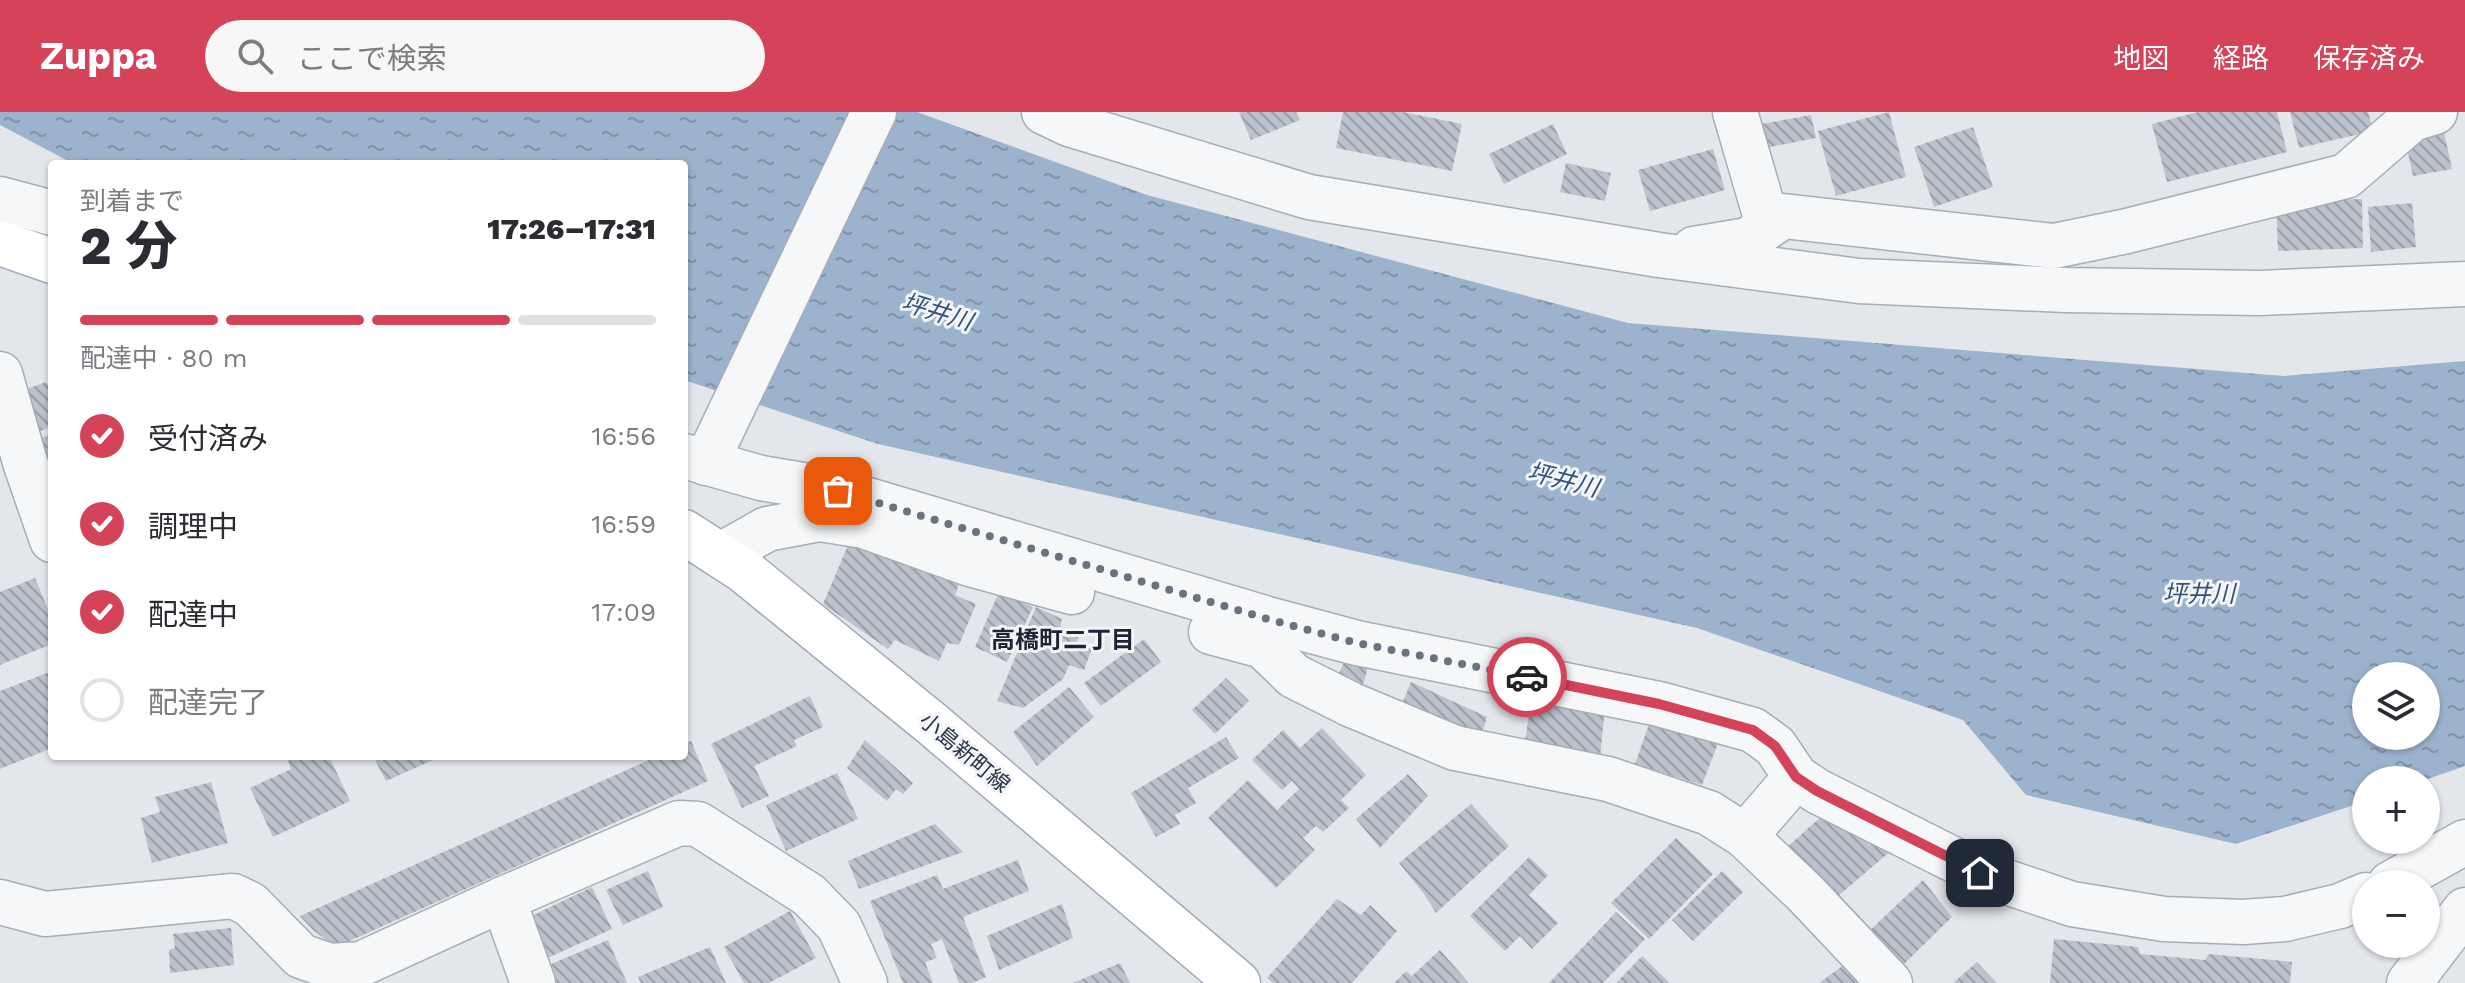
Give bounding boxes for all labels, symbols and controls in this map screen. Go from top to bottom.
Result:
search box [205,20,765,92]
text: Zuppa [40,34,157,78]
icon: search [233,34,277,78]
text: ここで検索 [297,41,447,76]
text: 地図 [2113,42,2169,75]
text: 経路 [2213,42,2269,75]
text: 保存済み [2313,42,2425,75]
text: 到着まで [80,186,184,216]
text: 17:26–17:31 [487,211,656,246]
text: 2 分 [80,216,177,277]
water label: 坪井川 [898,288,978,337]
text: 配達中 · 80 m [80,343,247,373]
icon: check [80,414,124,458]
text: 受付済み [148,421,268,456]
text: 16:56 [591,421,656,451]
pin [804,457,872,525]
water label: 坪井川 [1525,458,1604,503]
icon: bag [816,469,860,513]
icon: check [80,502,124,546]
text: 調理中 [148,509,238,544]
text: 16:59 [591,509,656,539]
water label: 坪井川 [2163,580,2238,608]
icon: check [80,590,124,634]
text: 配達中 [148,597,238,632]
text: 17:09 [591,597,656,627]
district label: 高橋町二丁目 [991,626,1135,654]
courier [1487,637,1567,717]
icon: car [1505,655,1549,699]
map controls [2352,662,2440,958]
button: layers [2352,662,2440,750]
text: 配達完了 [148,685,268,720]
street label: 小島新町線 [915,707,1015,797]
button: + [2352,766,2440,854]
pin [1946,839,2014,907]
icon: home [1958,851,2002,895]
button: − [2352,870,2440,958]

